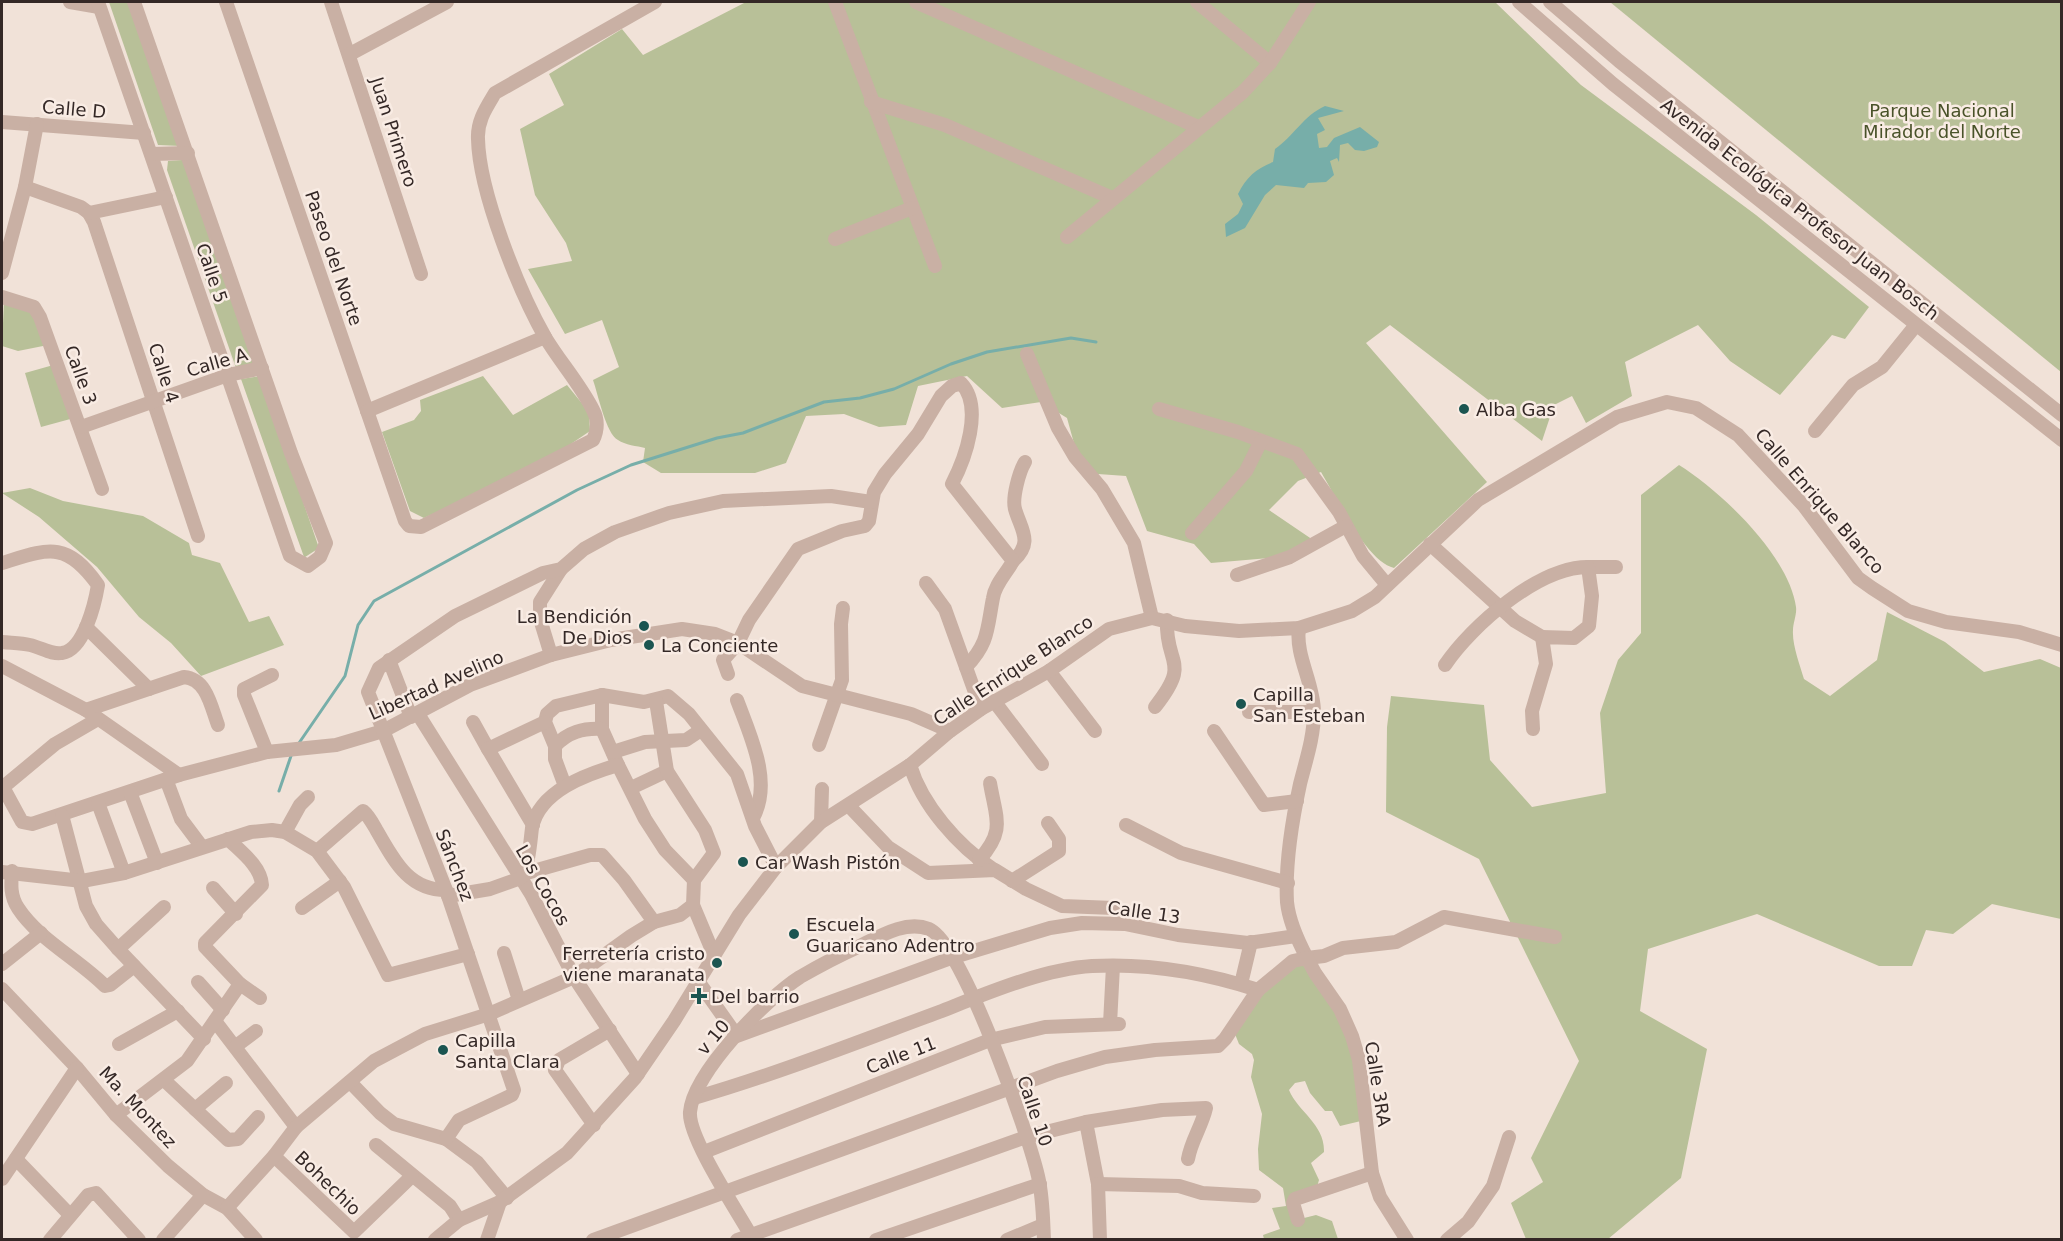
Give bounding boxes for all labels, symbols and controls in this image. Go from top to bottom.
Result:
street label: Juan Primero [366,73,422,190]
street label: Avenida Ecológica Profesor Juan Bosch [1657,94,1943,324]
street label: Calle D [41,96,107,122]
park label: Parque Nacional Mirador del Norte [1863,100,2021,142]
street label: Paseo del Norte [301,188,367,328]
street label: Calle 5 [192,240,232,306]
street label: Calle 4 [144,340,184,406]
street label: Calle 3 [61,342,101,408]
street label: Calle A [184,343,251,381]
place label: Alba Gas [1476,399,1556,420]
marker: Alba Gas [1457,402,1471,416]
street label: Calle Enrique Blanco [1751,424,1889,578]
place label: La Bendición De Dios [517,606,632,648]
street label: Calle Enrique Blanco [929,611,1097,729]
marker: La Bendición De Dios [637,619,651,633]
place label: La Conciente [661,635,778,656]
marker: La Conciente [642,638,656,652]
street label: Libertad Avelino [365,646,507,724]
place label: Capilla San Esteban [1253,684,1365,726]
marker: Capilla San Esteban [1234,697,1248,711]
street label: Sánchez [432,826,478,904]
street label: Los Cocos [511,841,575,929]
place label: Car Wash Pistón [755,852,900,873]
marker: Car Wash Pistón [736,855,750,869]
street label: Calle 13 [1106,897,1182,927]
place label: Escuela Guaricano Adentro [806,914,975,956]
marker: Escuela Guaricano Adentro [787,927,801,941]
place label: Ferretería cristo viene maranata [562,943,705,985]
marker: Ferretería cristo viene maranata [710,956,724,970]
place label: Del barrio [711,986,800,1007]
marker: Del barrio [692,989,706,1003]
street label: v 10 [692,1015,734,1059]
place label: Capilla Santa Clara [455,1030,560,1072]
street label: Calle 11 [863,1032,939,1078]
street label: Calle 3RA [1361,1040,1395,1129]
marker: Capilla Santa Clara [436,1043,450,1057]
street label: Ma. Montez [95,1062,181,1152]
street label: Calle 10 [1013,1073,1057,1149]
street label: Bohechio [291,1147,365,1219]

